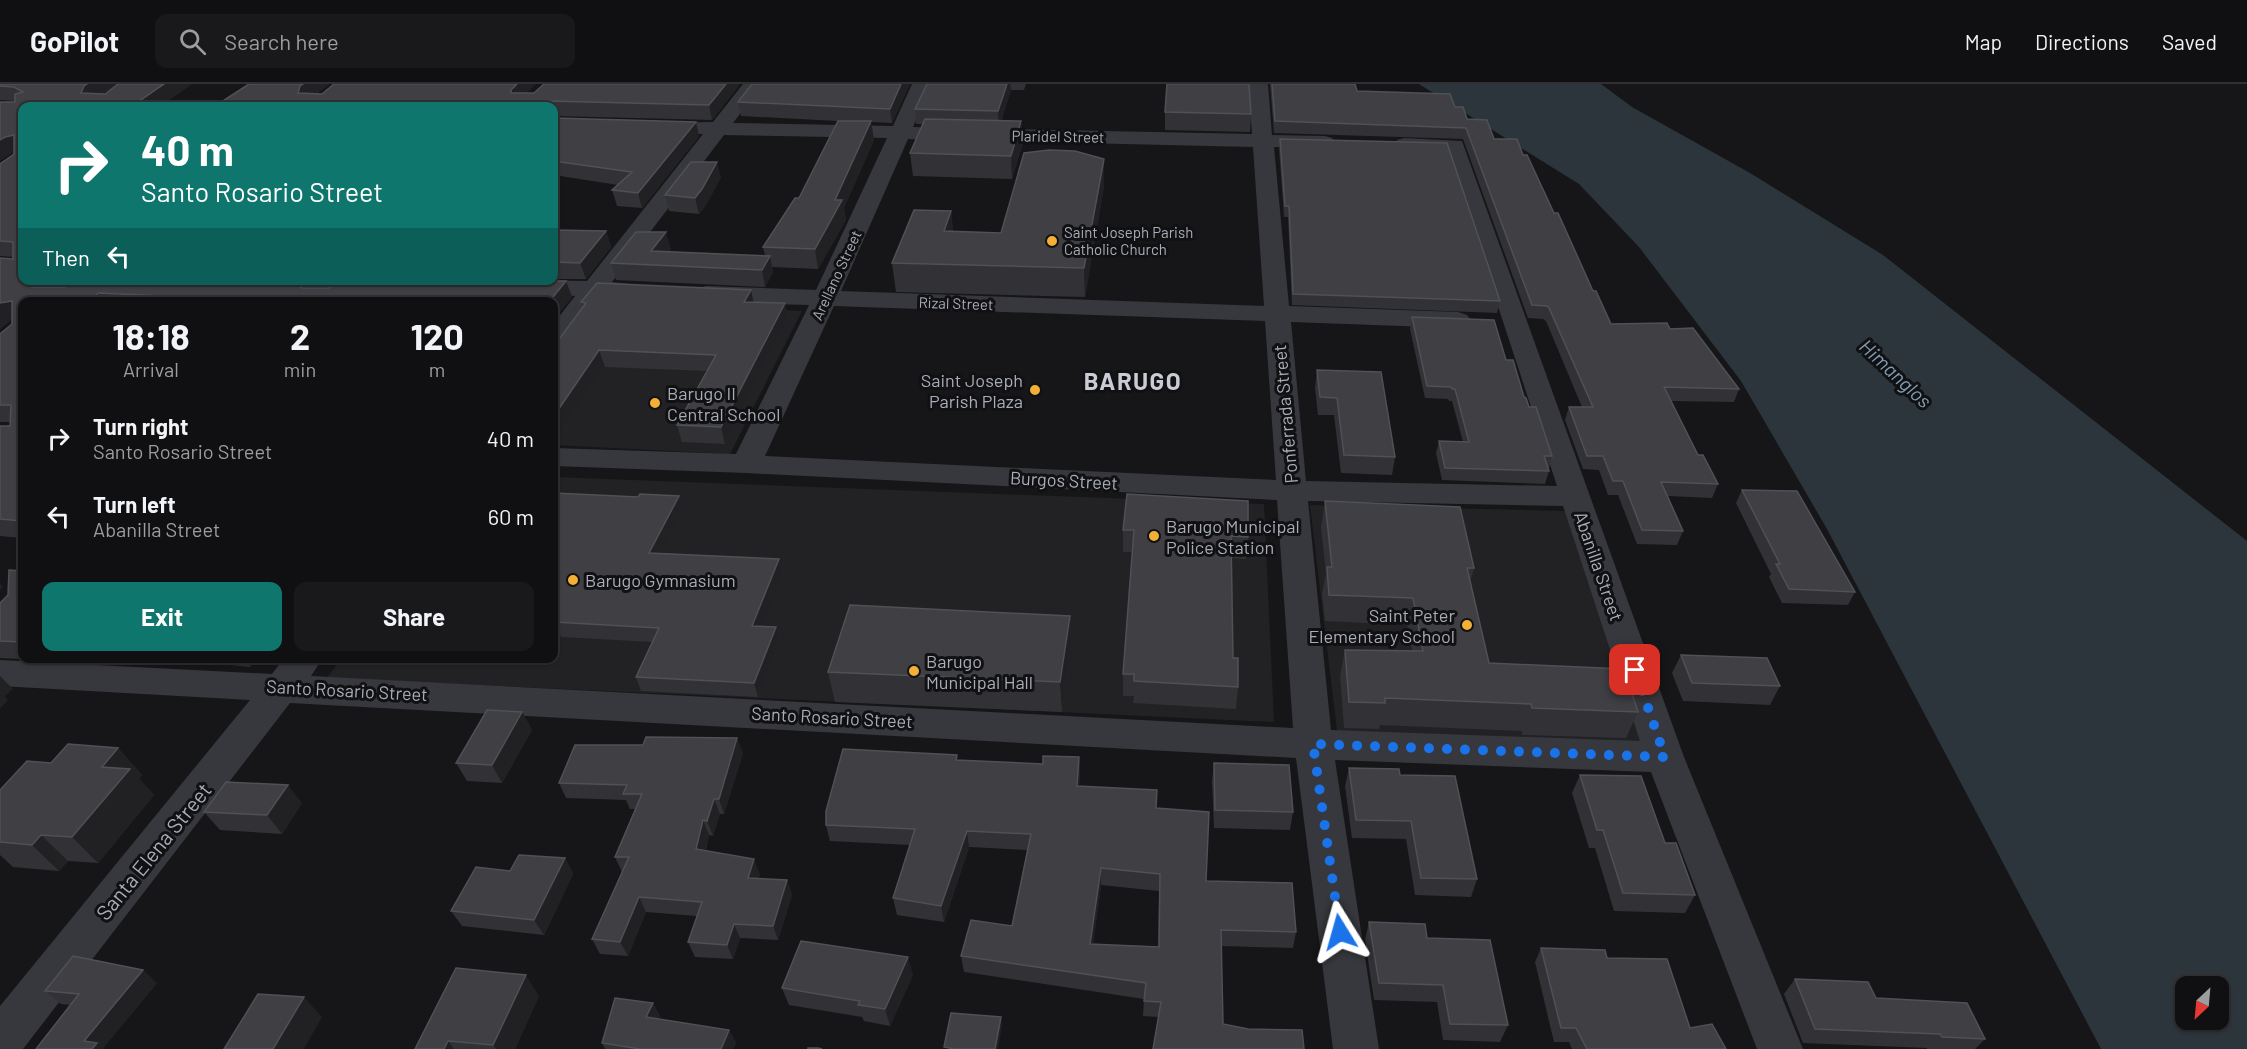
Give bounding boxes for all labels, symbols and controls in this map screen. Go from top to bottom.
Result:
search box [155,14,575,68]
text: GoPilot [30,24,119,58]
icon: search [176,25,209,58]
text: Search here [224,28,339,54]
text: Map [1965,29,2002,54]
text: Directions [2035,29,2129,54]
text: Saved [2162,29,2217,54]
text: 40 m [141,124,234,174]
icon: right [42,126,120,204]
street label: Plaridel Street [1011,126,1105,146]
text: Santo Rosario Street [141,175,383,207]
place label: Saint Joseph Parish Catholic Church [1064,223,1193,258]
street label: Arellano Street [807,227,865,323]
marker: Saint Joseph Parish Catholic Church [1045,234,1059,248]
icon: left [102,240,135,273]
text: Then [42,244,90,270]
street label: Rizal Street [918,293,994,313]
text: 18:18 [112,314,190,357]
text: 2 [290,314,310,357]
text: 120 [410,314,464,357]
water label: Himanglos [1855,334,1937,412]
street label: Ponferrada Street [1268,344,1302,484]
text: Arrival [123,357,179,381]
text: min [284,357,316,381]
text: m [429,357,445,381]
district label: BARUGO [1084,366,1182,395]
place label: Saint Joseph Parish Plaza [921,369,1023,412]
place label: Barugo II Central School [667,382,780,425]
marker: Saint Joseph Parish Plaza [1028,383,1042,397]
marker: Barugo II Central School [648,396,662,410]
text: Turn right [93,413,188,439]
icon: right [42,422,75,455]
text: 40 m [487,425,534,451]
text: Santo Rosario Street [93,439,272,463]
street label: Burgos Street [1010,466,1118,494]
text: Turn left [93,491,176,517]
icon: left [42,500,75,533]
text: 60 m [488,503,534,529]
street label: Abanilla Street [1570,508,1628,624]
place label: Barugo Municipal Police Station [1166,515,1300,558]
text: Abanilla Street [93,517,220,541]
marker: Barugo Municipal Police Station [1147,529,1161,543]
place label: Barugo Gymnasium [585,569,736,591]
marker: Barugo Gymnasium [566,573,580,587]
button: Exit [42,582,282,651]
button: Share [294,582,534,651]
place label: Saint Peter Elementary School [1308,604,1455,647]
marker: Saint Peter Elementary School [1460,618,1474,632]
pin [1609,644,1660,695]
place label: Barugo Municipal Hall [926,650,1033,693]
icon: arrive [1618,653,1651,686]
marker: Barugo Municipal Hall [907,664,921,678]
street label: Santo Rosario Street [266,675,428,705]
street label: Santo Rosario Street [751,702,913,732]
street label: Santa Elena Street [90,777,216,925]
position arrow [1308,900,1372,964]
north arrow [2175,976,2229,1030]
map controls [2175,976,2229,1030]

